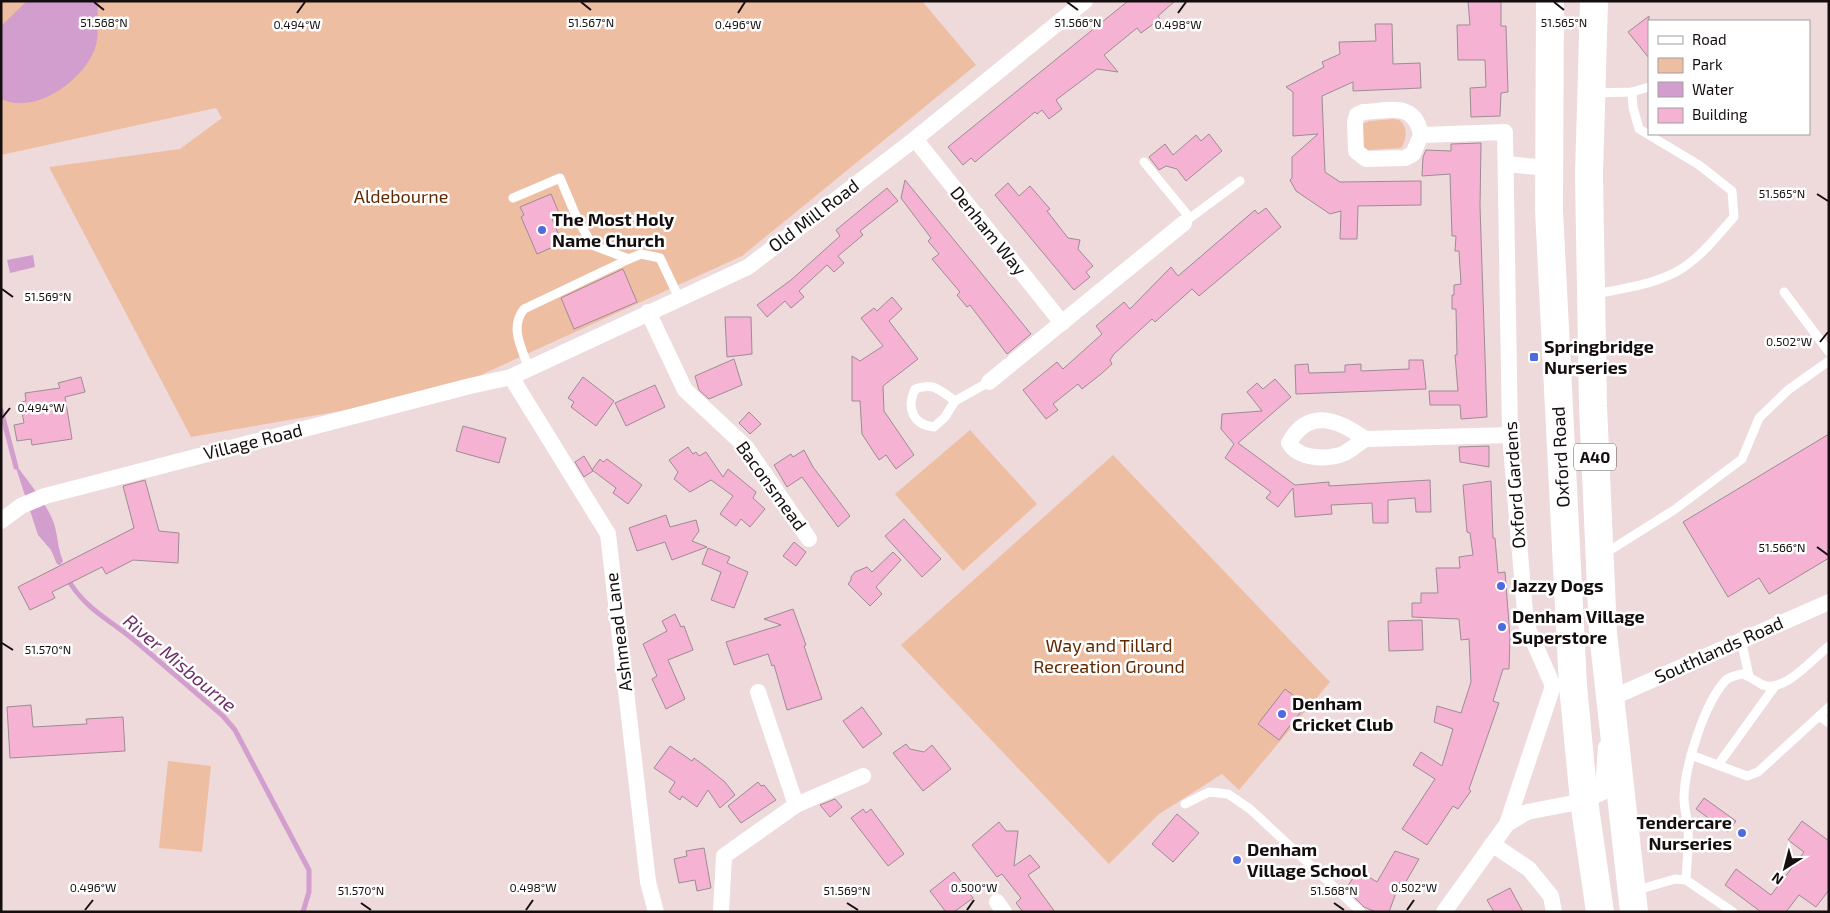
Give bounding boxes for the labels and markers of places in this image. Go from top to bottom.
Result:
place label: The Most Holy Name Church [552,208,675,251]
marker: The Most Holy Name Church [536,224,548,236]
place label: Springbridge Nurseries [1544,335,1654,378]
marker: Springbridge Nurseries [1528,351,1540,363]
place label: Jazzy Dogs [1511,574,1604,596]
marker: Jazzy Dogs [1495,580,1507,592]
place label: Denham Village Superstore [1512,605,1645,648]
marker: Denham Village Superstore [1496,621,1508,633]
place label: Denham Cricket Club [1292,692,1393,735]
marker: Denham Cricket Club [1276,708,1288,720]
place label: Tendercare Nurseries [1636,811,1732,854]
marker: Tendercare Nurseries [1736,827,1748,839]
place label: Denham Village School [1247,838,1368,881]
marker: Denham Village School [1231,854,1243,866]

